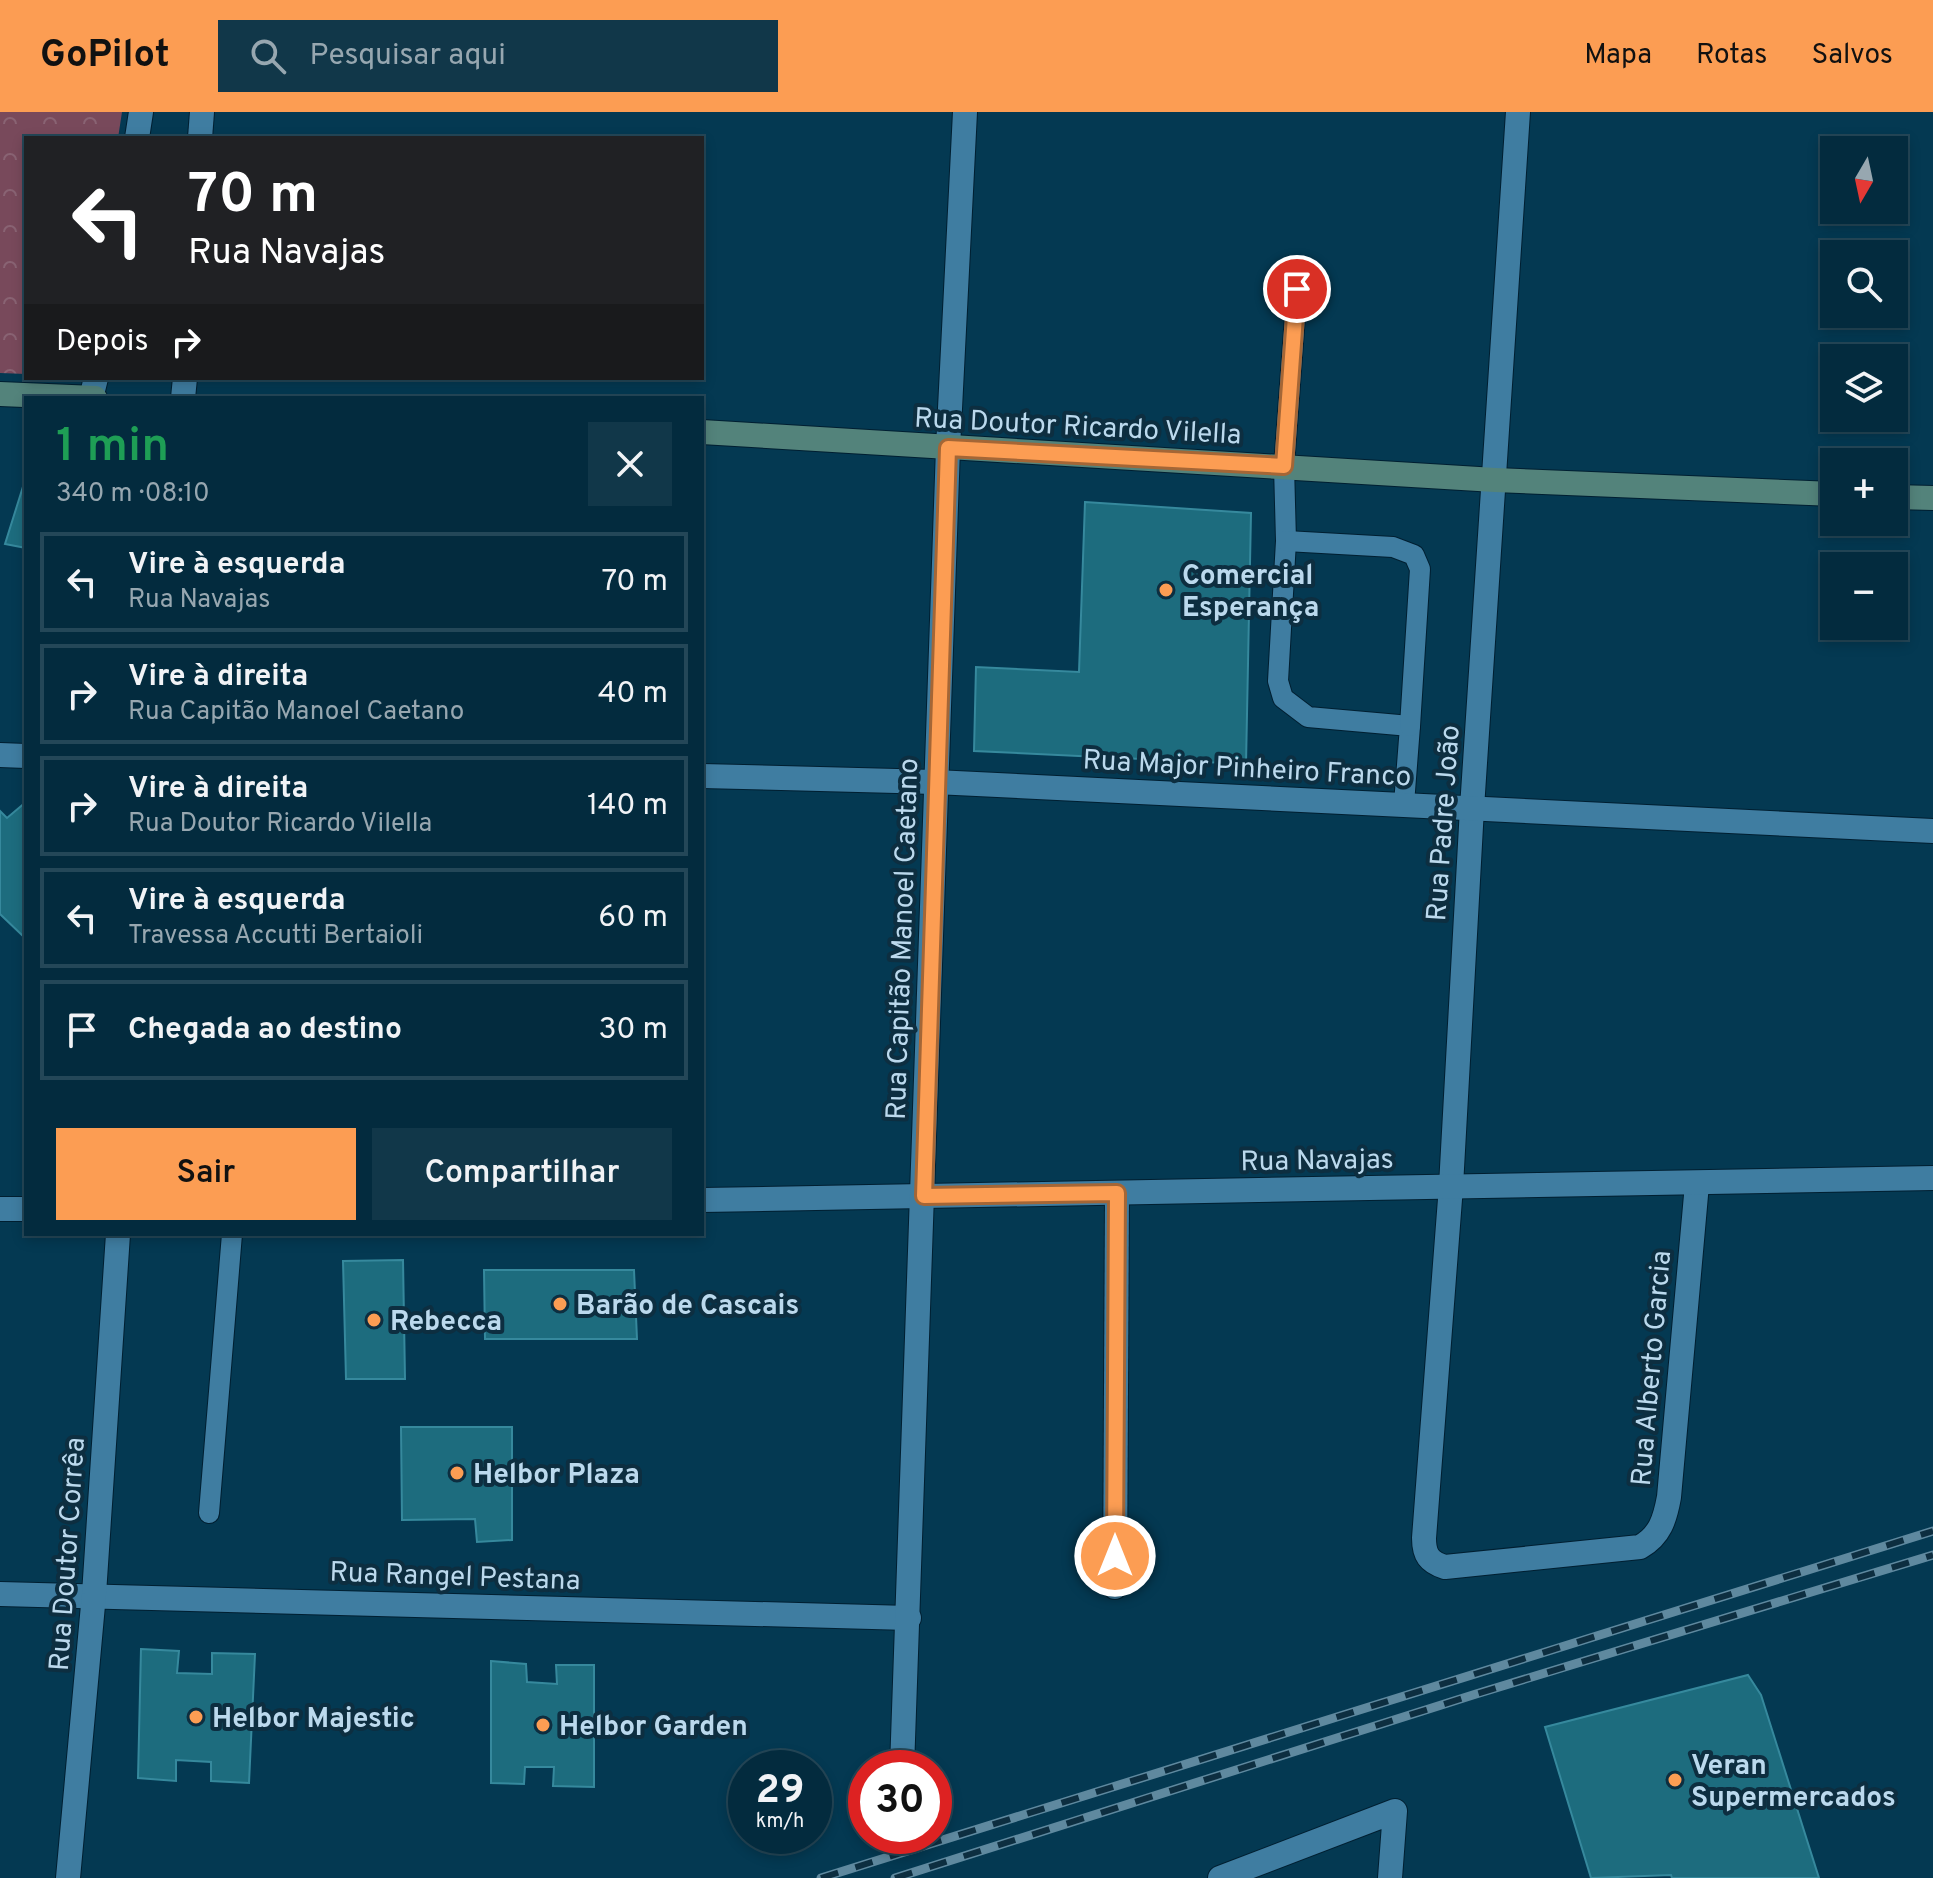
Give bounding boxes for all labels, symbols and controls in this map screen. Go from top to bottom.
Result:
search box [218,20,778,92]
text: GoPilot [40,32,170,81]
icon: search [246,34,290,78]
text: Pesquisar aqui [310,38,506,75]
text: Mapa [1584,38,1652,74]
text: Rotas [1696,38,1767,74]
text: Salvos [1811,38,1893,74]
north arrow [1820,136,1908,224]
map controls [1820,136,1908,640]
text: 70 m [188,162,318,232]
icon: left [56,168,160,272]
text: Rua Navajas [188,231,385,277]
button: search [1820,240,1908,328]
pin [1263,255,1331,323]
icon: arrive [1275,267,1319,311]
icon: right [164,320,208,364]
text: Depois [56,324,148,361]
button: layers [1820,344,1908,432]
street label: Rua Doutor Ricardo Vilella [913,401,1242,455]
text: 1 min [56,418,169,478]
button: close [588,422,672,506]
button: + [1820,448,1908,536]
text: 340 m · 08:10 [56,478,210,511]
text: Vire à esquerda [128,547,345,584]
button: − [1820,552,1908,640]
place label: Comercial Esperança [1182,559,1319,627]
icon: left [60,560,104,604]
text: 70 m [602,564,668,601]
marker: Comercial Esperança [1157,581,1175,599]
text: Rua Navajas [128,584,270,617]
text: Vire à direita [128,659,308,696]
icon: right [60,672,104,716]
text: 40 m [598,676,668,713]
text: Rua Capitão Manoel Caetano [128,696,464,729]
street label: Rua Padre João [1420,724,1470,922]
street label: Rua Major Pinheiro Franco [1082,743,1412,797]
street label: Rua Capitão Manoel Caetano [880,758,928,1121]
text: Vire à direita [128,771,308,808]
icon: right [60,784,104,828]
text: 140 m [587,788,668,825]
text: Rua Doutor Ricardo Vilella [128,808,432,841]
text: Vire à esquerda [128,883,345,920]
icon: left [60,896,104,940]
text: 60 m [598,900,668,937]
text: Travessa Accutti Bertaioli [128,920,423,953]
icon: arrive [60,1008,104,1052]
text: Chegada ao destino [128,1012,402,1049]
text: 30 m [599,1012,668,1049]
button: Sair [56,1128,356,1220]
button: Compartilhar [372,1128,672,1220]
street label: Rua Navajas [1240,1143,1394,1181]
street label: Rua Alberto Garcia [1625,1249,1681,1488]
place label: Barão de Cascais [576,1289,799,1325]
marker: Barão de Cascais [551,1295,569,1313]
place label: Rebecca [390,1305,502,1341]
marker: Rebecca [365,1311,383,1329]
street label: Rua Doutor Corrêa [43,1436,95,1672]
place label: Helbor Plaza [473,1458,640,1494]
marker: Helbor Plaza [448,1464,466,1482]
position arrow [1073,1514,1157,1598]
street label: Rua Rangel Pestana [329,1556,581,1600]
place label: Helbor Majestic [212,1702,415,1738]
marker: Helbor Majestic [187,1708,205,1726]
place label: Helbor Garden [559,1710,748,1746]
marker: Helbor Garden [534,1716,552,1734]
place label: Veran Supermercados [1691,1749,1896,1817]
speed limit sign: 30 [848,1750,952,1854]
text: 29 [755,1767,805,1817]
marker: Veran Supermercados [1666,1771,1684,1789]
text: km/h [756,1809,804,1835]

